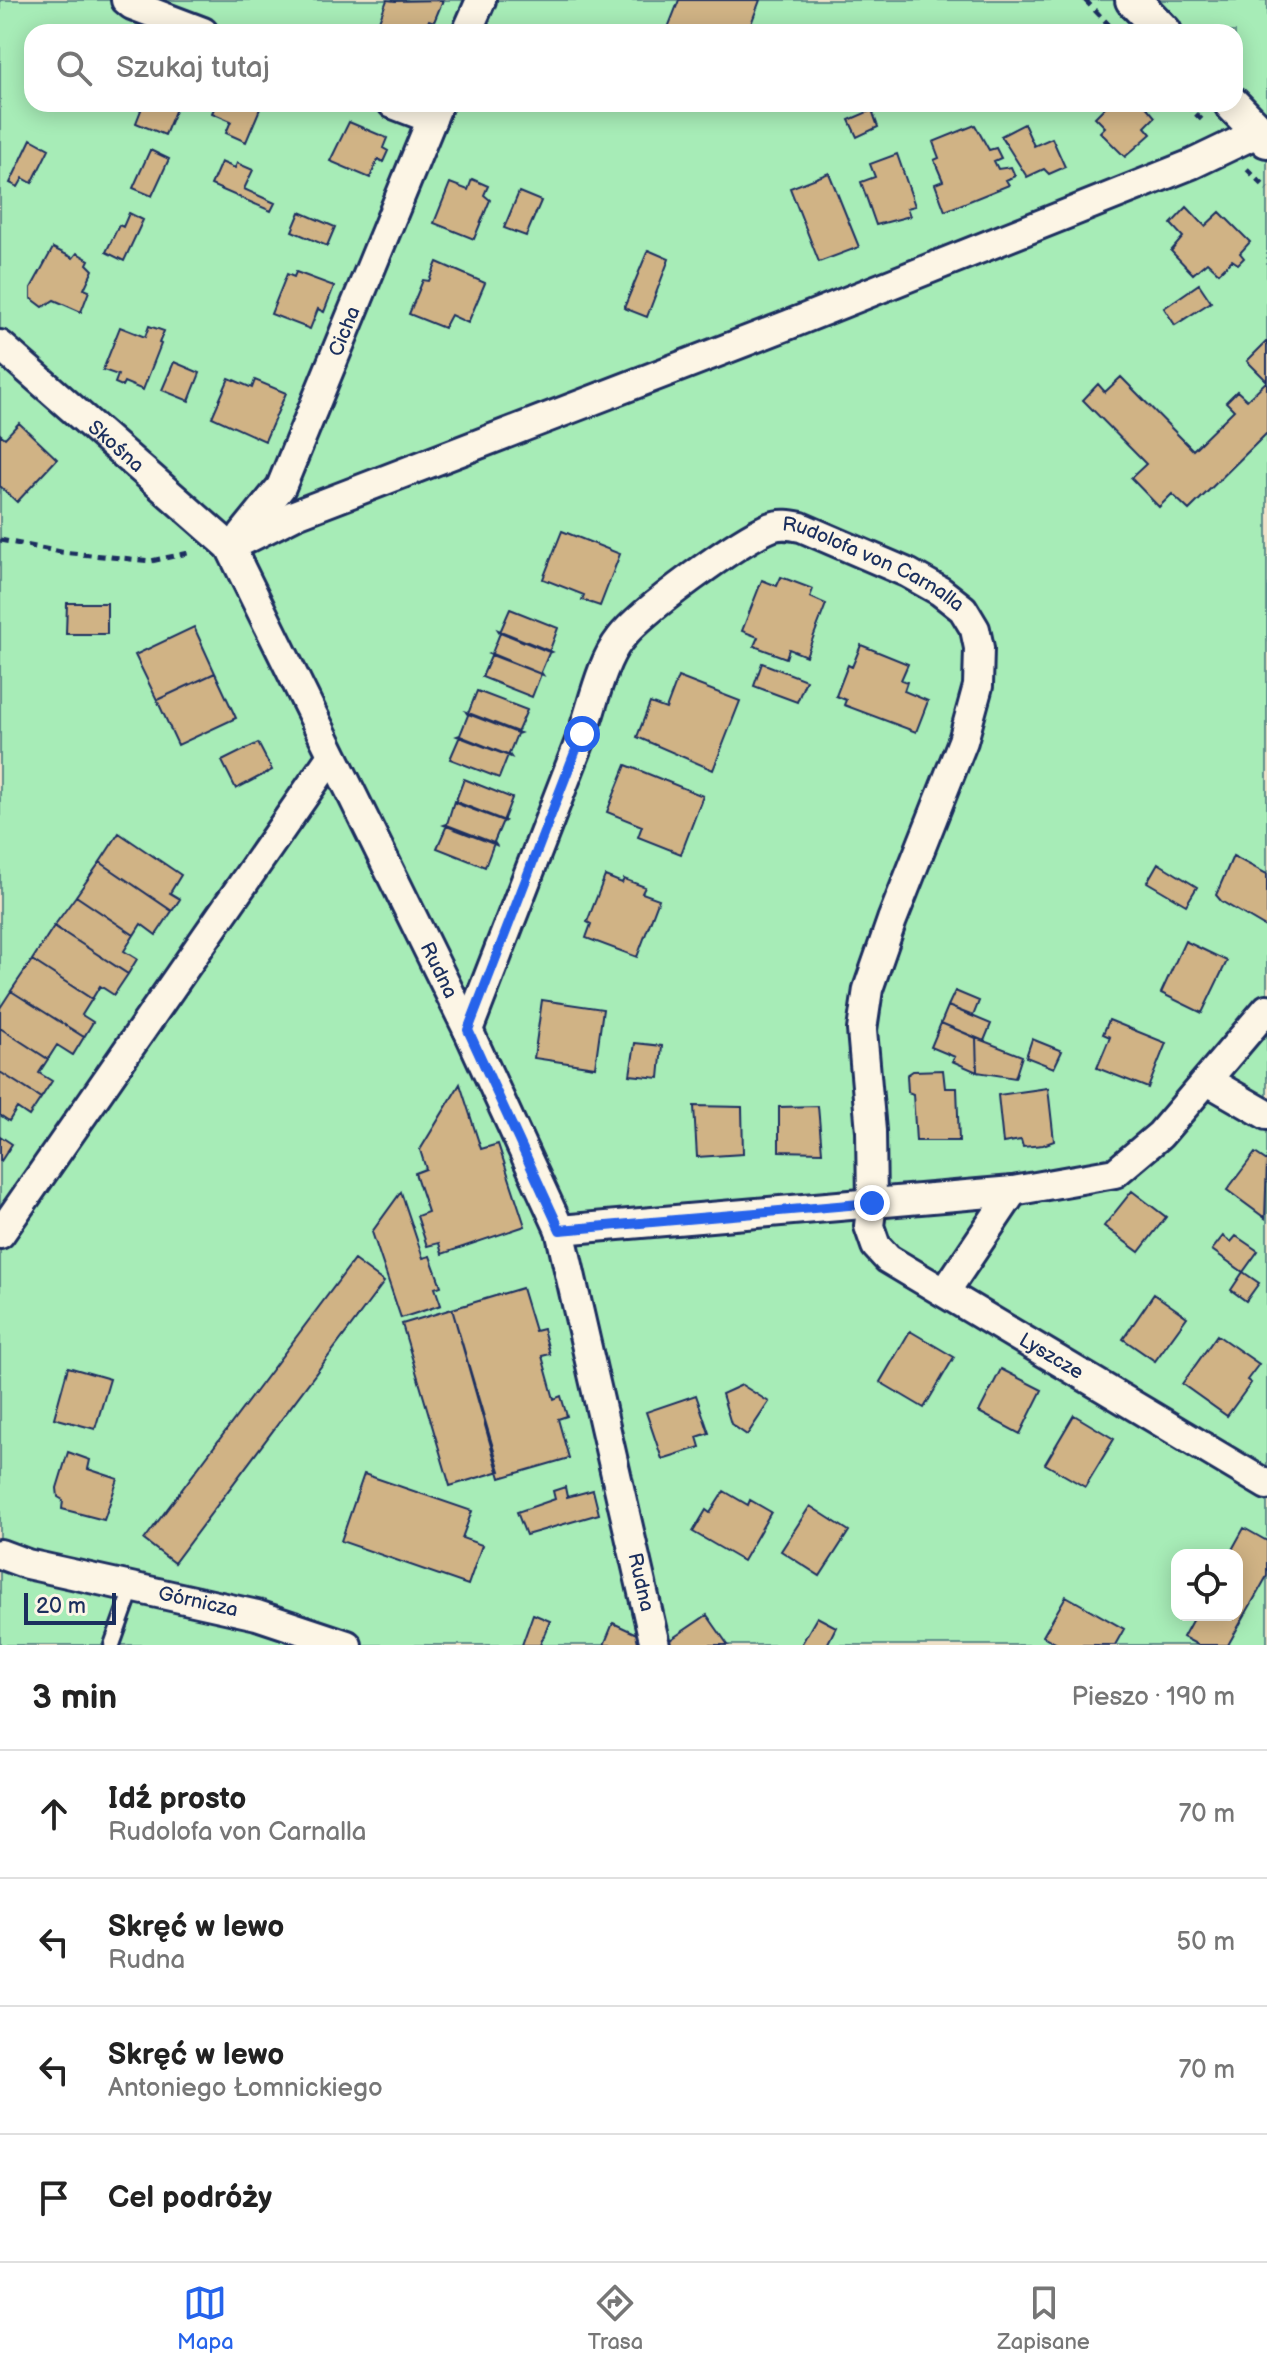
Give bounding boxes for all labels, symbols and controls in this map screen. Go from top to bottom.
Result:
search box [24,24,1243,112]
icon: search [52,46,96,90]
text: Szukaj tutaj [116,50,270,86]
street label: Cicha [324,303,366,360]
street label: Skośna [83,416,149,478]
street label: Rudolofa von Carnalla [781,512,969,617]
route start [564,716,600,752]
street label: Rudna [415,938,462,1002]
route end [854,1185,890,1221]
street label: Lyszcze [1015,1328,1088,1385]
map controls [1171,1549,1243,1621]
button: locate [1171,1549,1243,1621]
street label: Rudna [622,1551,659,1614]
street label: Górnicza [156,1581,240,1622]
scale bar [24,1589,116,1625]
text: 20 m [36,1593,86,1620]
text: 3 min [32,1677,117,1718]
text: Pieszo · 190 m [1072,1682,1235,1713]
text: Idź prosto [108,1781,246,1817]
icon: ahead [32,1792,76,1836]
text: 70 m [1178,1799,1235,1830]
text: Rudolofa von Carnalla [108,1817,366,1848]
text: Skręć w lewo [108,1909,284,1945]
icon: left [32,1920,76,1964]
text: 50 m [1176,1927,1235,1958]
text: Rudna [108,1945,185,1976]
text: Skręć w lewo [108,2037,284,2073]
icon: left [32,2048,76,2092]
text: 70 m [1178,2055,1235,2086]
text: Antoniego Łomnickiego [108,2073,383,2104]
icon: arrive [32,2176,76,2220]
text: Cel podróży [108,2180,272,2216]
tab: Mapa [177,2281,234,2356]
tab: Trasa [588,2281,643,2356]
tab: Zapisane [997,2281,1090,2356]

